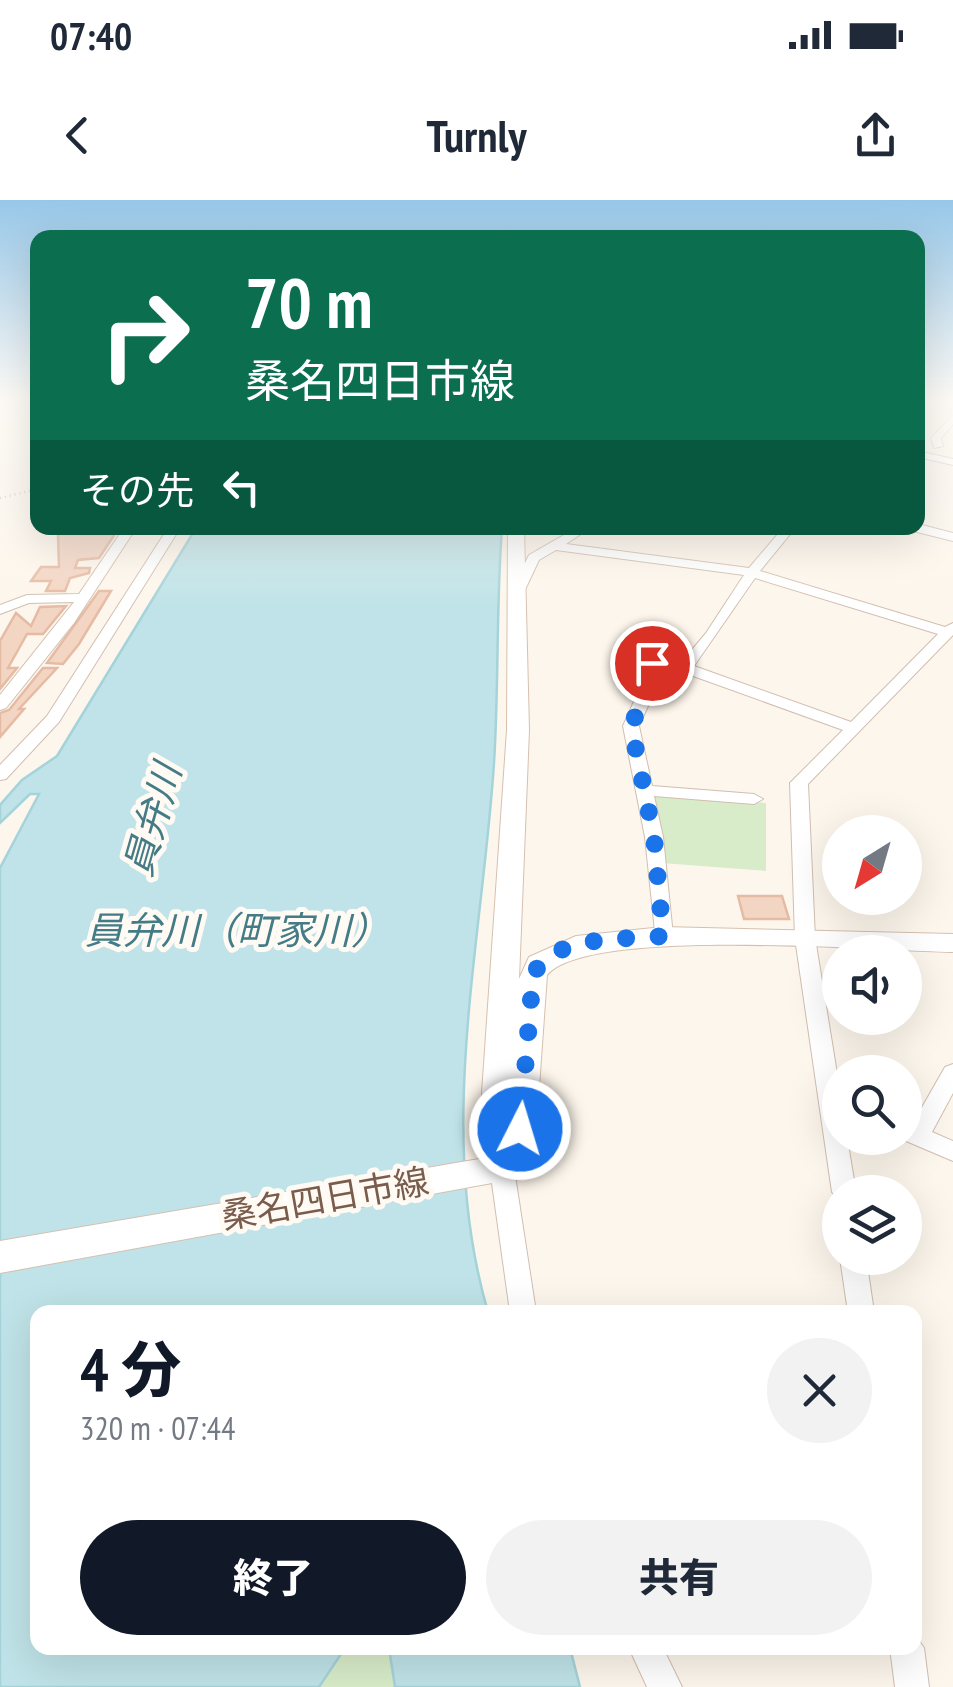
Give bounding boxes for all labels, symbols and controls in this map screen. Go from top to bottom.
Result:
text: 07:40 [50,11,132,60]
text: Turnly [427,106,526,164]
icon: back [50,108,105,163]
icon: share [848,108,903,163]
text: 70 m [245,257,373,347]
icon: right [80,270,210,400]
text: 桑名四日市線 [245,351,515,409]
icon: left [214,460,269,515]
text: その先 [80,465,194,514]
pin [610,621,695,706]
icon: arrive [625,636,680,691]
water label: 員弁川 [112,754,192,881]
north arrow [822,815,922,915]
map controls [822,815,922,1275]
water label: 員弁川（町家川） [85,905,389,954]
button: sound [822,935,922,1035]
button: search [822,1055,922,1155]
position arrow [468,1077,572,1181]
street label: 桑名四日市線 [217,1157,432,1239]
button: layers [822,1175,922,1275]
text: 4 分 [80,1330,181,1408]
button: close [767,1338,872,1443]
text: 320 m · 07:44 [80,1407,235,1449]
button: 終了 [80,1520,466,1635]
button: 共有 [486,1520,872,1635]

